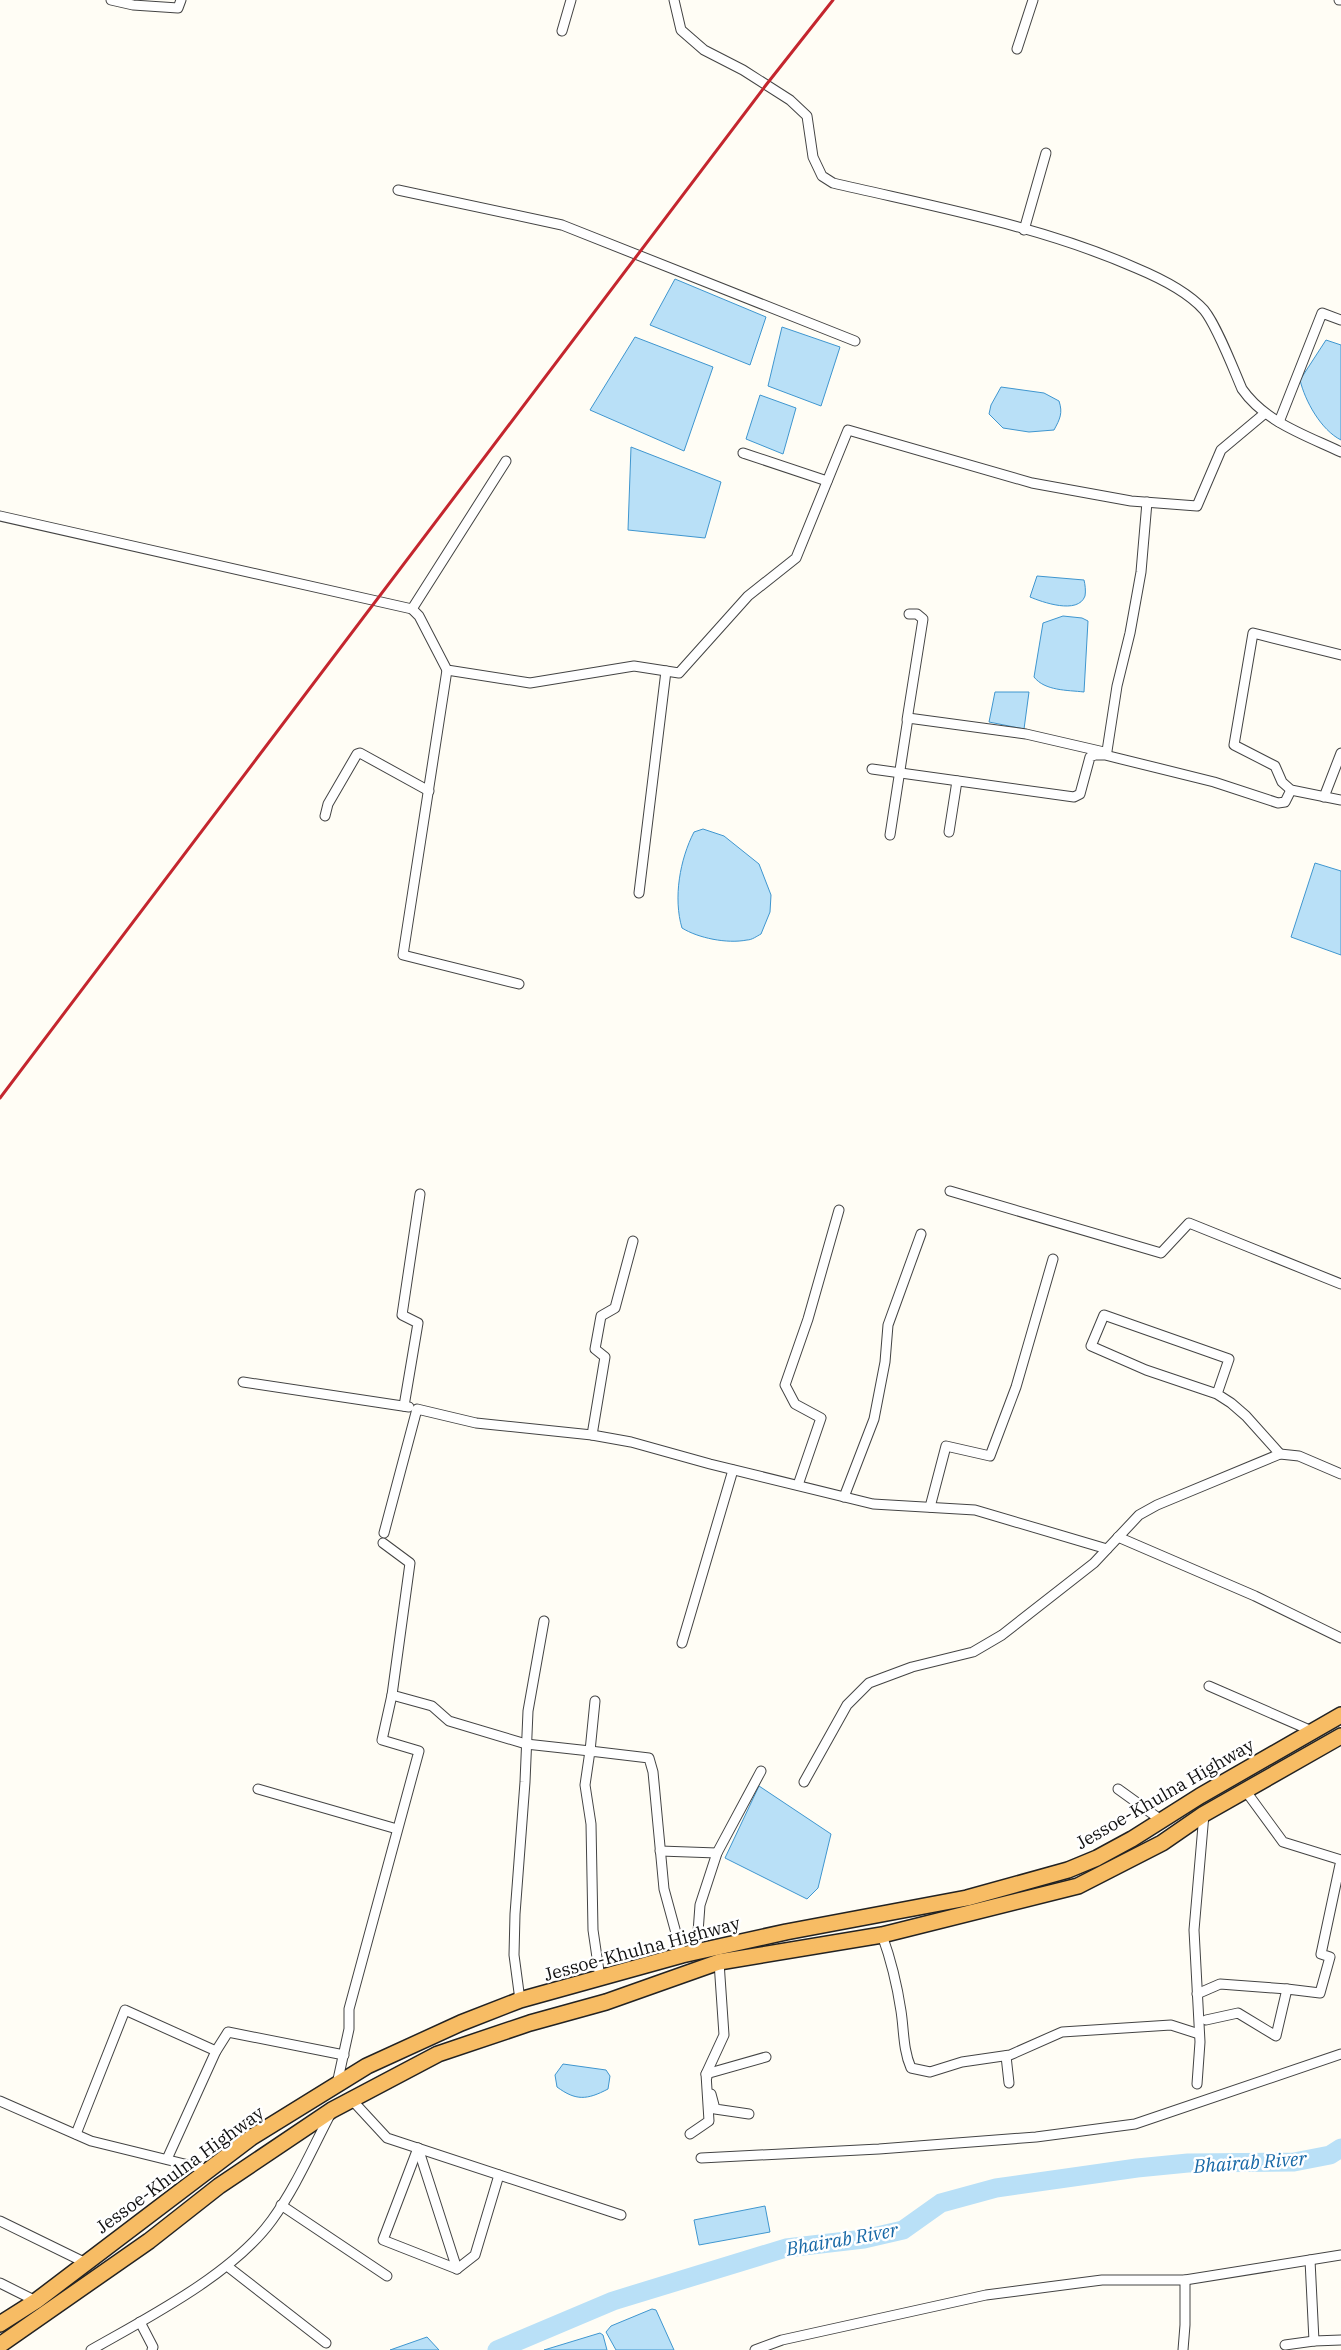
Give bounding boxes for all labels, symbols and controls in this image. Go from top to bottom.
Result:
street label: Jessoe-Khulna Highway [1071,1733,1258,1854]
street label: Jessoe-Khulna Highway [541,1911,743,1986]
street label: Jessoe-Khulna Highway [91,2101,269,2238]
water label: Bhairab River [1192,2146,1308,2178]
water label: Bhairab River [783,2217,900,2261]

